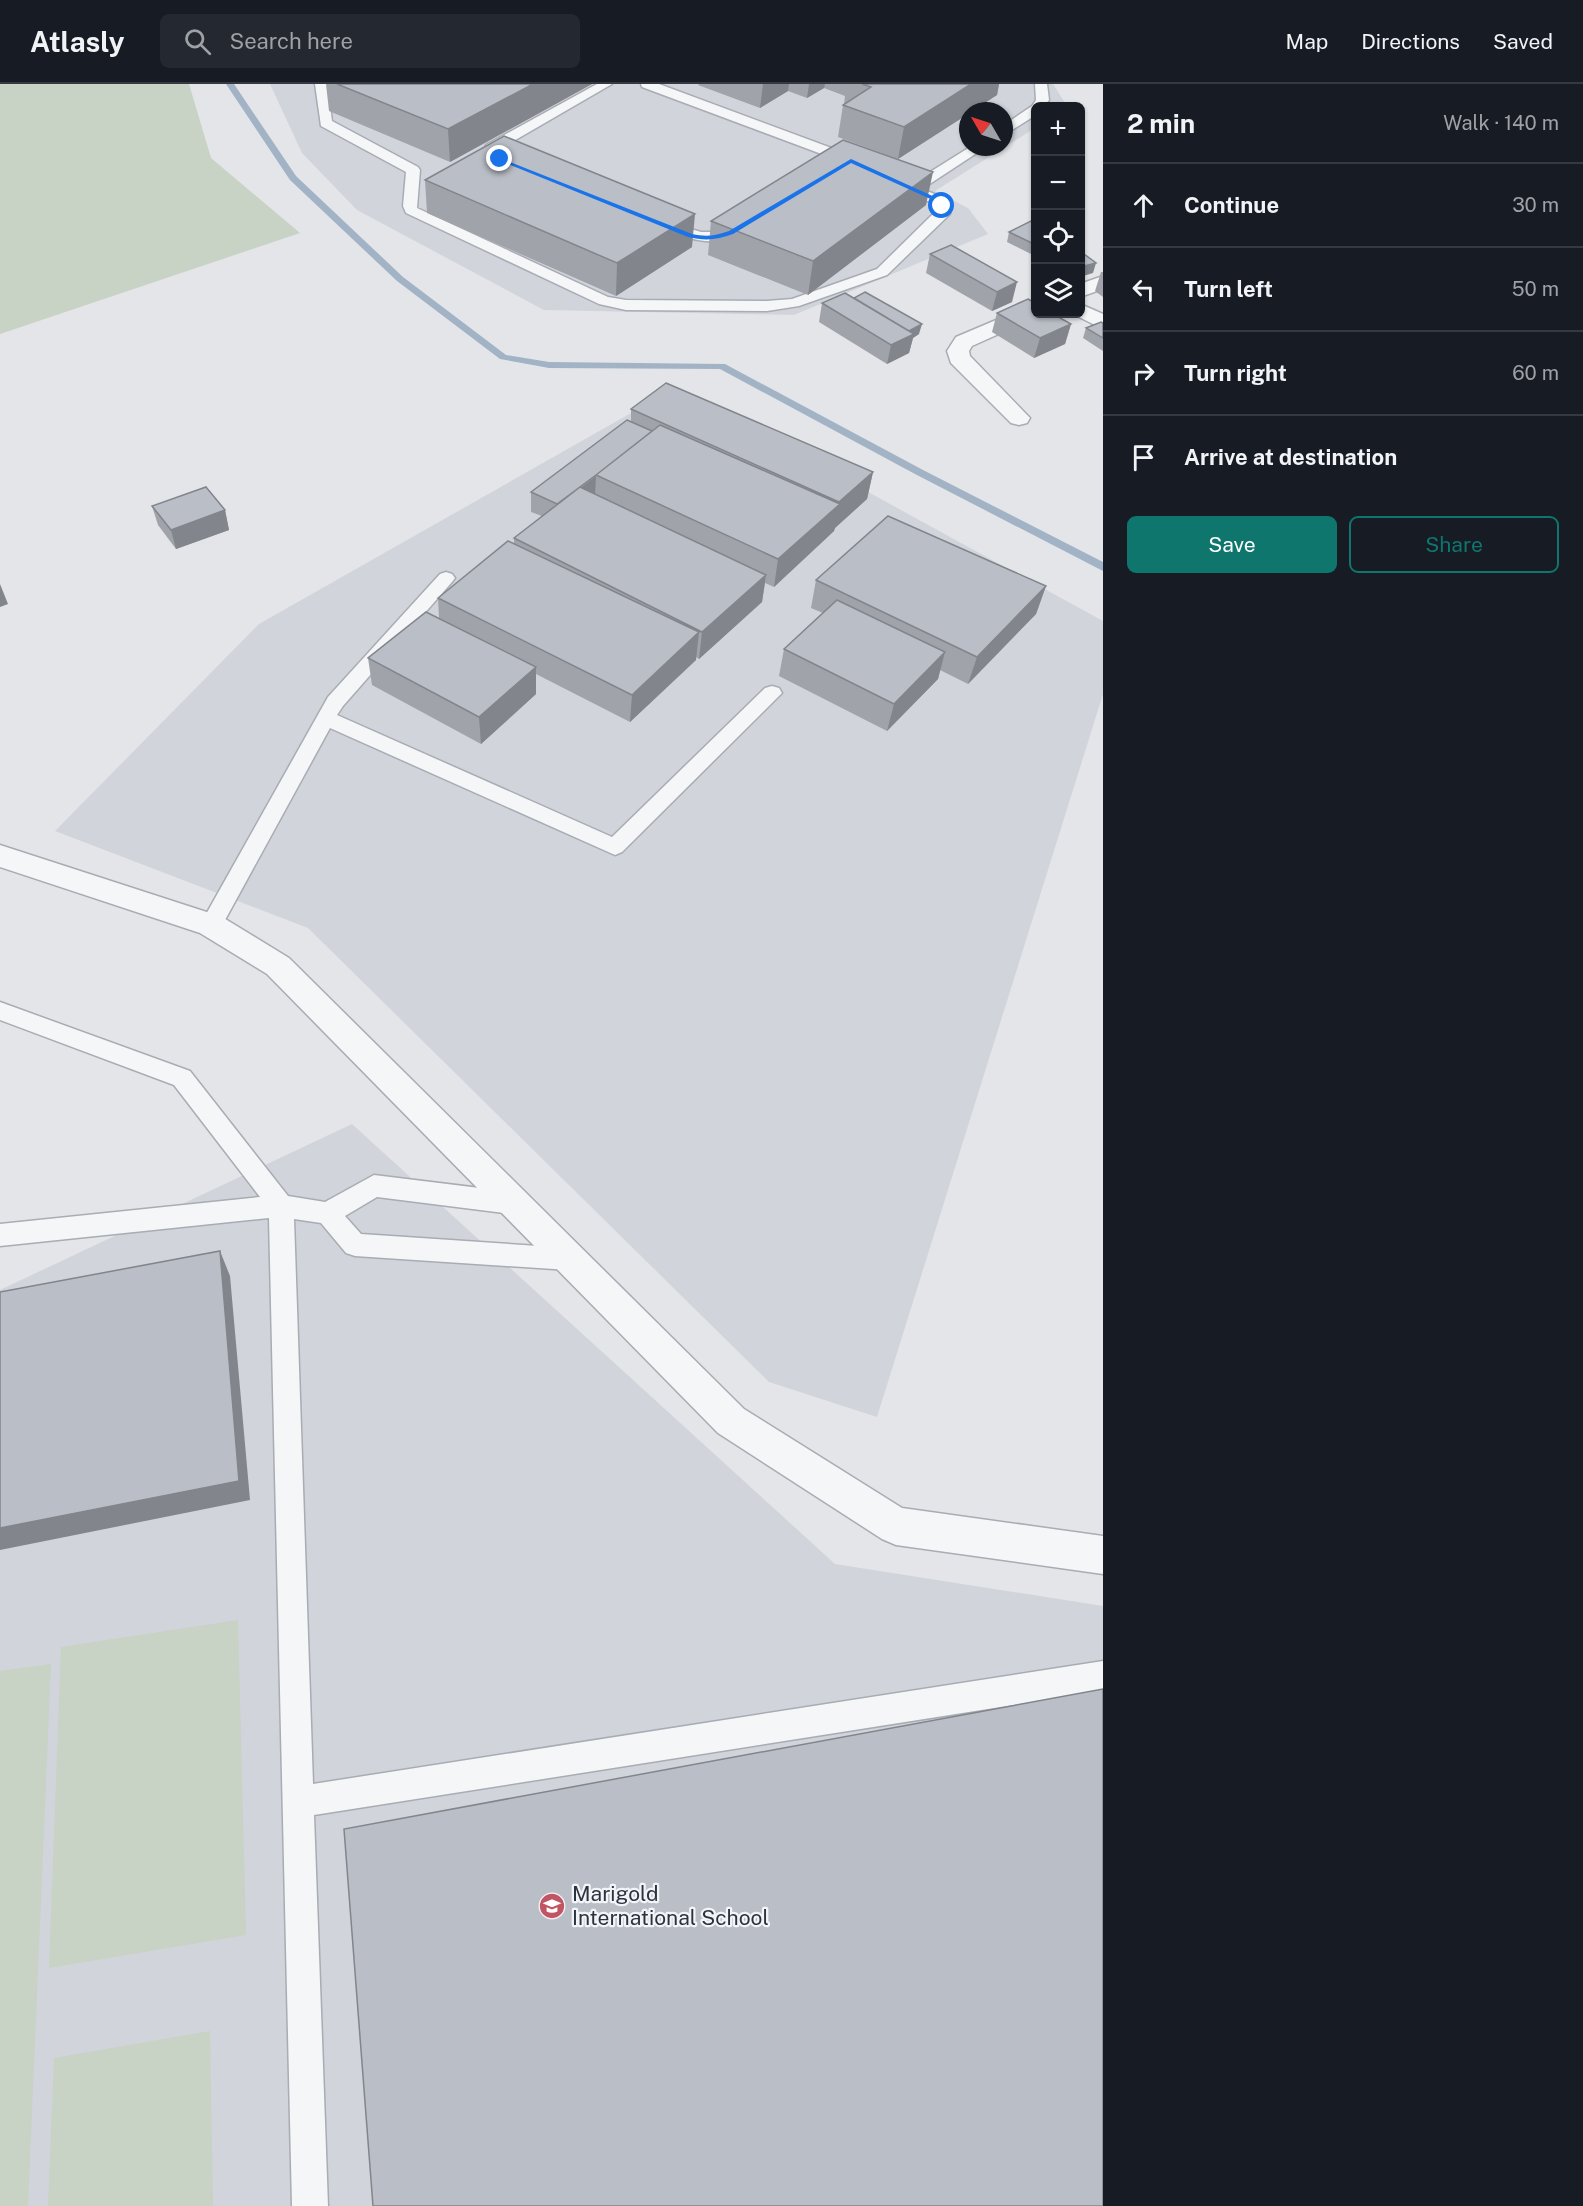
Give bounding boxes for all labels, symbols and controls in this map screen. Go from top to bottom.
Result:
search box [160,14,580,68]
text: Atlasly [30,25,124,58]
icon: search [181,25,214,58]
text: Search here [229,28,353,54]
text: Map [1286,29,1328,54]
text: Directions [1361,29,1460,54]
text: Saved [1493,29,1553,54]
north arrow [959,102,1013,156]
map controls [1031,102,1085,318]
button: + [1031,102,1085,156]
text: 2 min [1127,108,1195,139]
text: Walk · 140 m [1443,111,1559,135]
route end [486,145,512,171]
button: − [1031,156,1085,210]
icon: ahead [1127,189,1160,222]
route start [928,192,954,218]
text: Continue [1184,192,1279,218]
text: 30 m [1512,193,1559,217]
button: locate [1031,210,1085,264]
button: layers [1031,264,1085,318]
icon: left [1127,273,1160,306]
text: Turn left [1184,276,1273,302]
text: 50 m [1512,277,1559,301]
icon: right [1127,357,1160,390]
text: Turn right [1184,360,1287,386]
text: 60 m [1512,361,1559,385]
icon: arrive [1127,441,1160,474]
text: Arrive at destination [1184,444,1397,470]
button: Save [1127,516,1337,573]
button: Share [1349,516,1559,573]
place label: Marigold International School [572,1881,769,1930]
school or university icon: Marigold International School [537,1891,567,1921]

